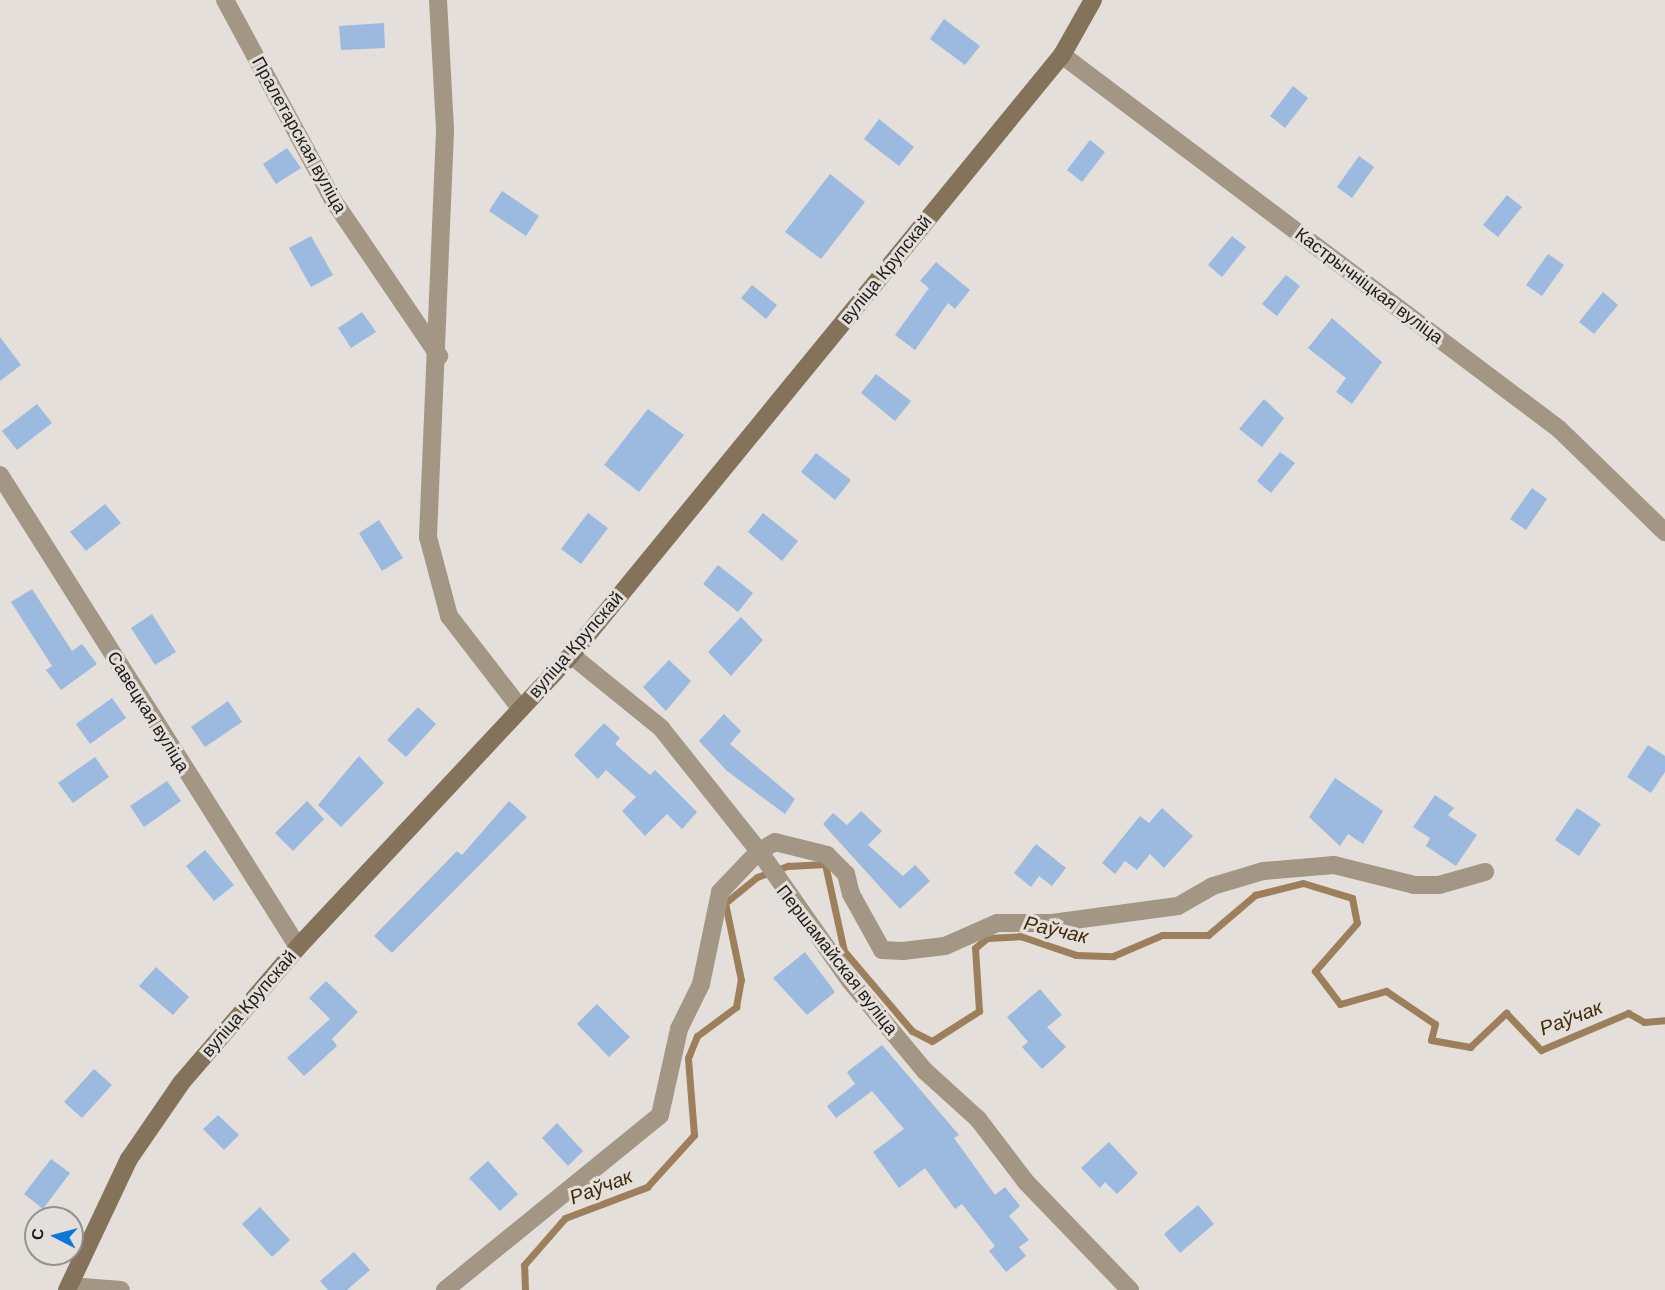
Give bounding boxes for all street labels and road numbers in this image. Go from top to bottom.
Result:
street label: Пралетарская вуліца [247,53,351,217]
street label: вуліца Крупскай [836,211,936,329]
street label: Кастрычніцкая вуліца [1291,223,1447,349]
street label: вуліца Крупскай [524,587,628,703]
street label: Савецкая вуліца [102,648,194,776]
street label: Першамайская вуліца [772,881,902,1039]
street label: вуліца Крупскай [197,946,301,1062]

